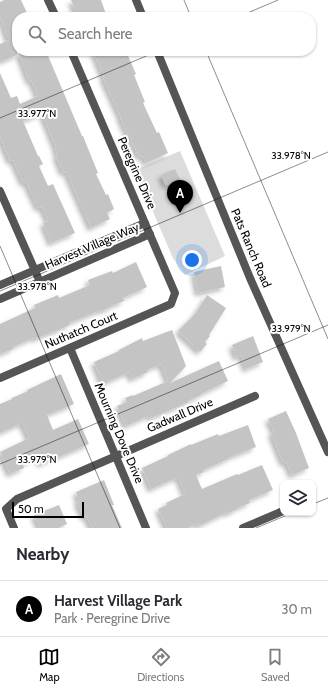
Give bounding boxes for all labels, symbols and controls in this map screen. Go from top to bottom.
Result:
search box [12,12,316,56]
icon: search [26,23,48,45]
text: Search here [58,25,133,43]
text: 33.977°N [18,107,56,120]
street label: Peregrine Drive [115,134,160,211]
text: 33.978°N [271,149,311,162]
pin: A [167,180,193,213]
street label: Pats Ranch Road [228,206,275,290]
street label: Harvest Village Way [43,219,141,272]
your location [182,250,202,270]
text: 33.978°N [17,280,57,293]
street label: Nuthatch Court [42,308,119,352]
text: 33.979°N [271,322,311,335]
street label: Mourning Dove Drive [92,380,147,485]
street label: Gadwall Drive [145,394,215,435]
text: 33.979°N [17,453,57,466]
map controls [280,480,316,516]
button: layers [280,480,316,516]
scale bar [12,500,84,519]
text: 50 m [18,502,44,516]
text: Nearby [16,544,69,564]
text: Harvest Village Park [54,592,182,610]
text: A [25,601,33,617]
text: 30 m [282,601,312,617]
text: Park · Peregrine Drive [54,610,170,626]
tab: Map [38,646,60,684]
tab: Directions [137,646,184,684]
tab: Saved [261,646,290,684]

